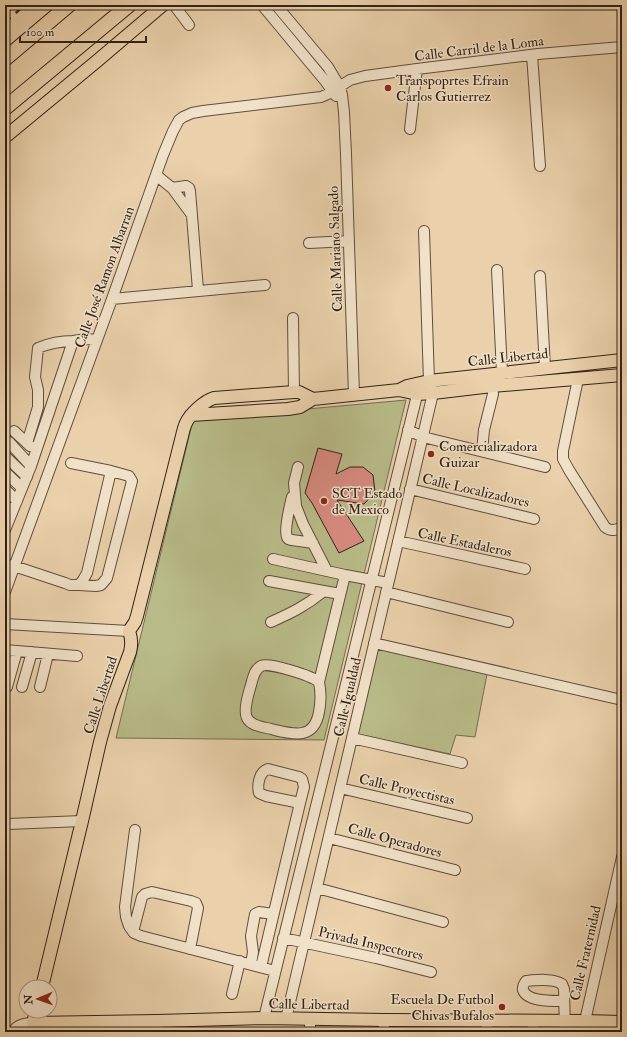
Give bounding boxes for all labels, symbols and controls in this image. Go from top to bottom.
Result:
scale bar [20,18,146,44]
text: 100 m [26,25,55,40]
street label: Calle Carril de la Loma [413,32,545,65]
place label: Transpoprtes Efrain Carlos Gutierrez [396,72,509,105]
marker: Transpoprtes Efrain Carlos Gutierrez [383,83,393,93]
street label: Calle Mariano Salgado [325,185,346,312]
street label: Calle José Ramon Albarran [71,204,138,350]
street label: Calle Libertad [467,345,549,370]
place label: Comercializadora Guizar [439,438,538,471]
marker: Comercializadora Guizar [426,449,436,459]
street label: Calle Localizadores [421,470,531,511]
place label: SCT Estado de Mexico [332,485,402,518]
marker: SCT Estado de Mexico [319,496,329,506]
street label: Calle Estadaleros [416,524,514,561]
street label: Calle Libertad [80,654,121,736]
street label: Calle Igualdad [330,656,365,738]
street label: Calle Proyectistas [357,770,456,810]
street label: Calle Operadores [346,820,444,862]
street label: Calle Fraternidad [566,904,605,1002]
street label: Privada Inspectores [316,923,425,965]
north arrow [18,979,58,1019]
place label: Escuela De Futbol Chivas Bufalos [391,991,494,1024]
text: N [22,993,35,1005]
street label: Calle Libertad [268,995,350,1014]
marker: Escuela De Futbol Chivas Bufalos [497,1002,507,1012]

